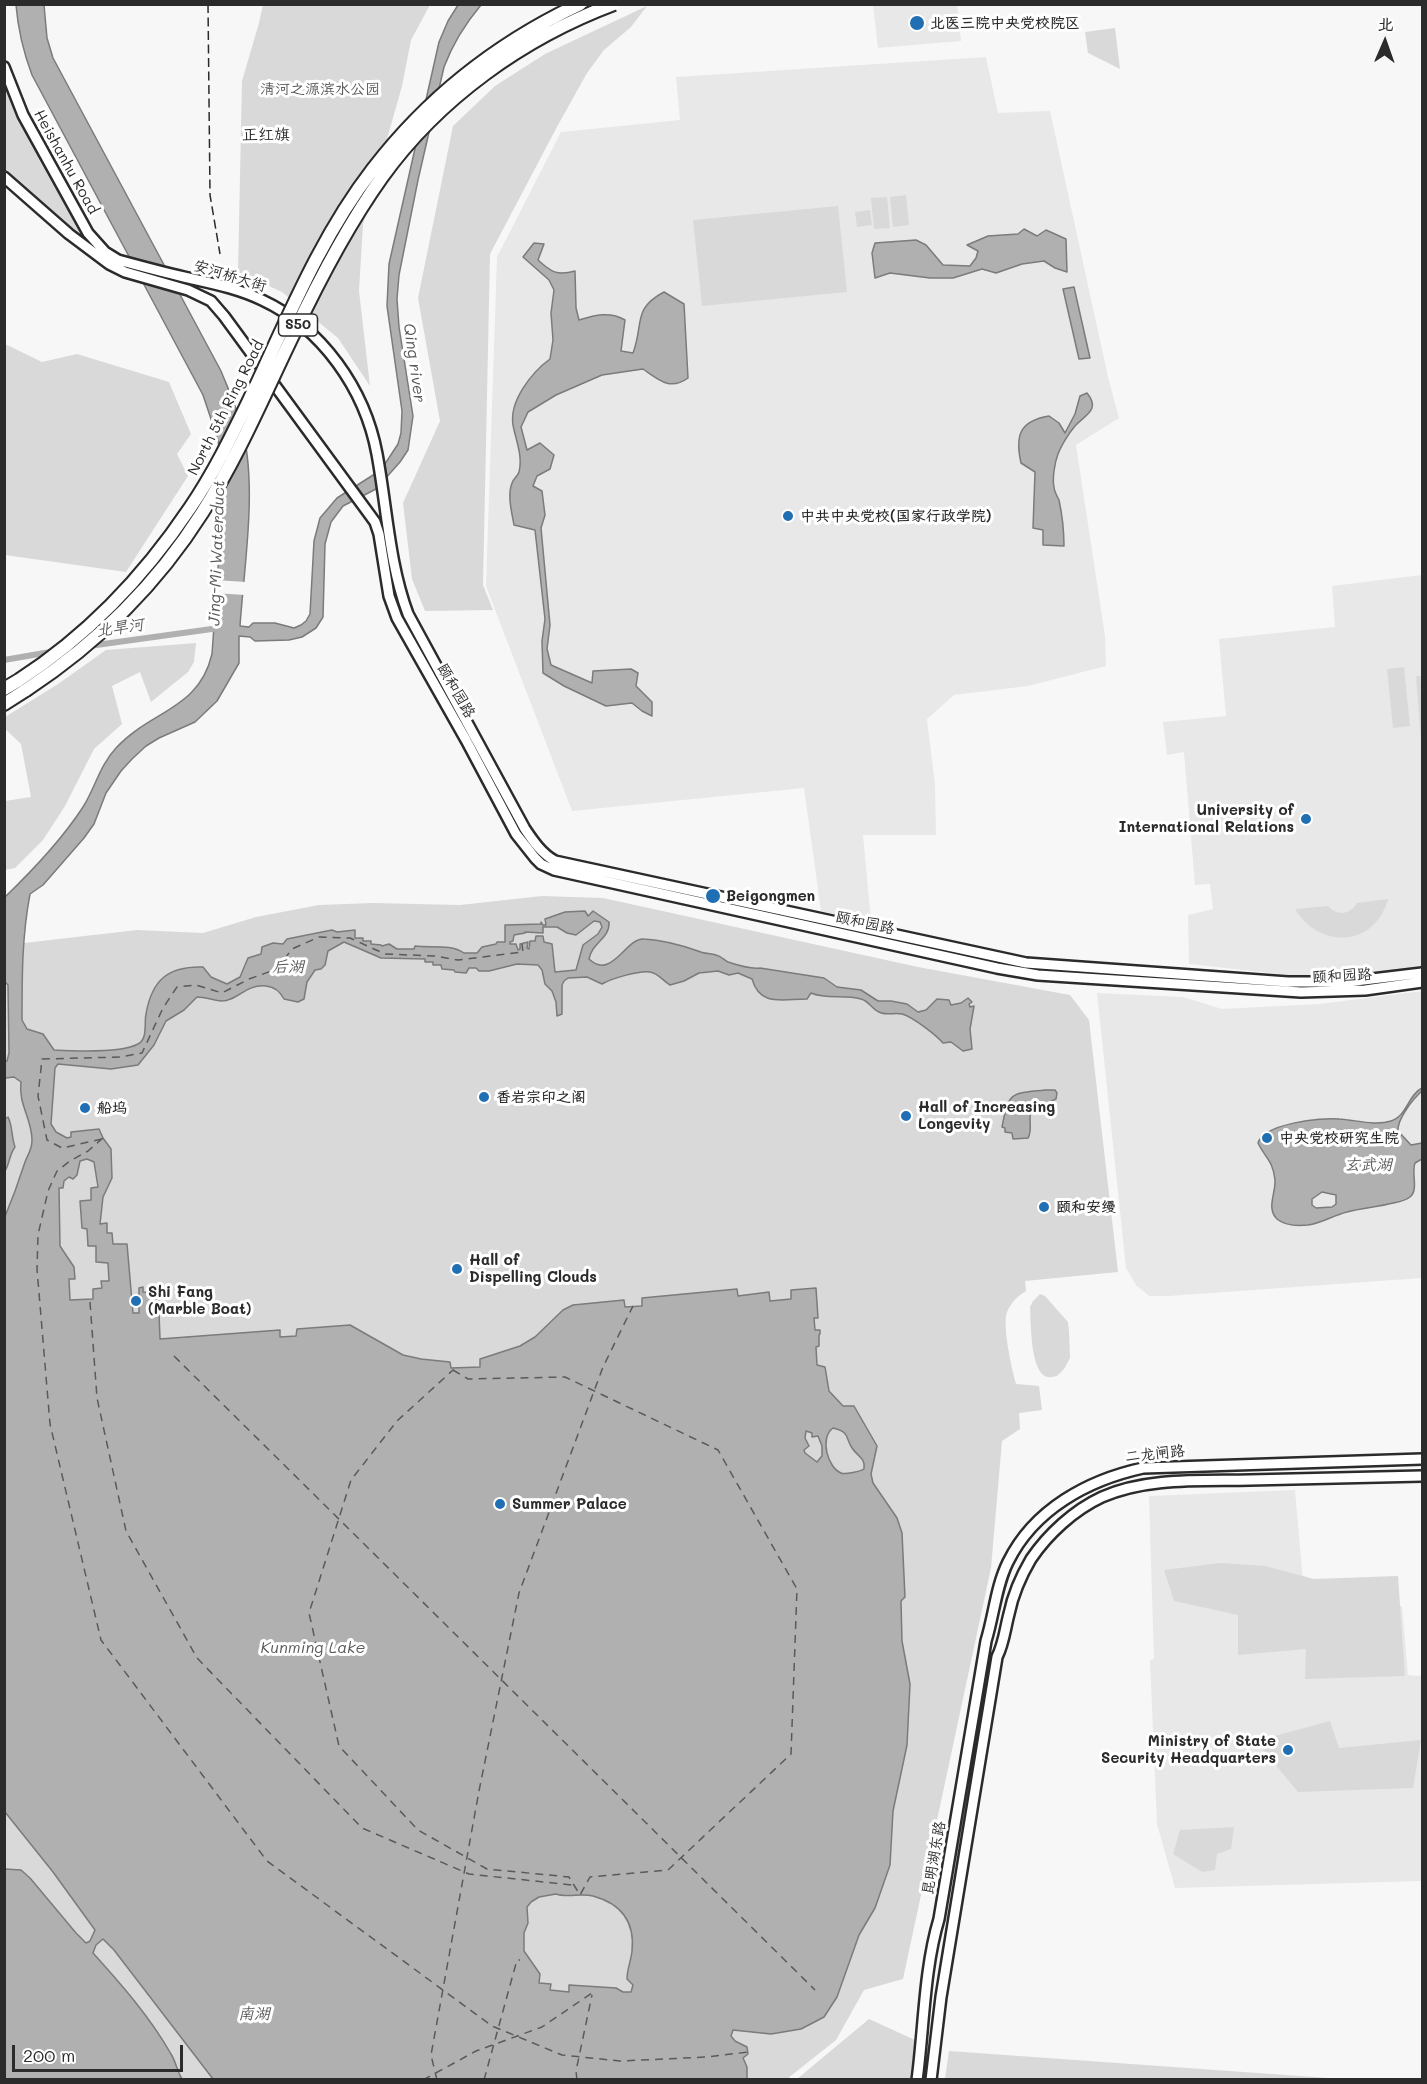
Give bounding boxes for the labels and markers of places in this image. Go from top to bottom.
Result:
marker: 北医三院中央党校院区 [908,14,926,32]
place label: 北医三院中央党校院区 [930,14,1080,32]
place label: 中共中央党校(国家行政学院) [800,507,991,525]
marker: 中共中央党校(国家行政学院) [781,509,795,523]
place label: University of International Relations [1119,801,1294,836]
marker: University of International Relations [1299,812,1313,826]
marker: Beigongmen [704,887,722,905]
place label: Beigongmen [726,887,815,905]
place label: 香岩宗印之阁 [496,1088,586,1106]
marker: 香岩宗印之阁 [477,1090,491,1104]
place label: Hall of Increasing Longevity [918,1098,1055,1133]
place label: 船坞 [97,1099,127,1117]
marker: 船坞 [78,1101,92,1115]
marker: Hall of Increasing Longevity [899,1109,913,1123]
place label: 中央党校研究生院 [1279,1129,1399,1147]
marker: 中央党校研究生院 [1260,1131,1274,1145]
place label: 颐和安缦 [1056,1198,1116,1216]
marker: 颐和安缦 [1037,1200,1051,1214]
place label: Hall of Dispelling Clouds [469,1251,597,1286]
marker: Hall of Dispelling Clouds [450,1262,464,1276]
place label: Shi Fang (Marble Boat) [148,1283,251,1318]
marker: Shi Fang (Marble Boat) [129,1294,143,1308]
place label: Summer Palace [512,1495,627,1513]
marker: Summer Palace [493,1497,507,1511]
place label: Ministry of State Security Headquarters [1101,1732,1276,1767]
marker: Ministry of State Security Headquarters [1281,1743,1295,1757]

